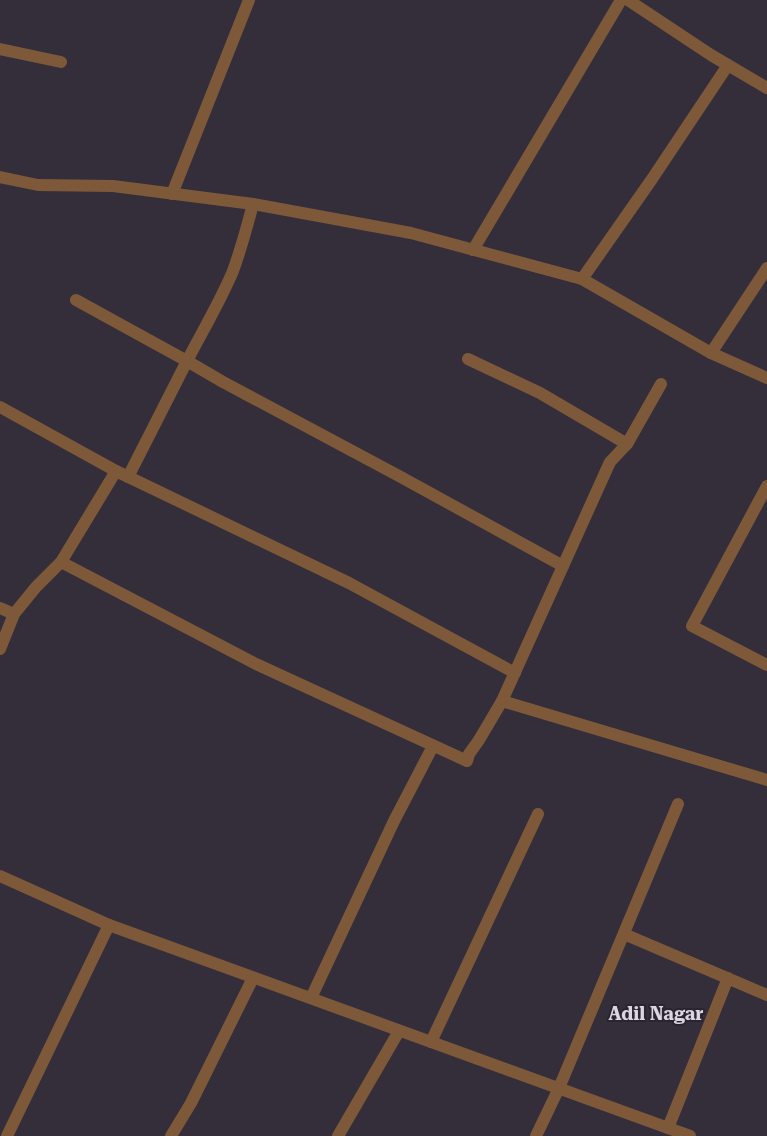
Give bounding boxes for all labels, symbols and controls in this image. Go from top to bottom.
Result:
district label: Adil Nagar [608,1003,704,1024]

